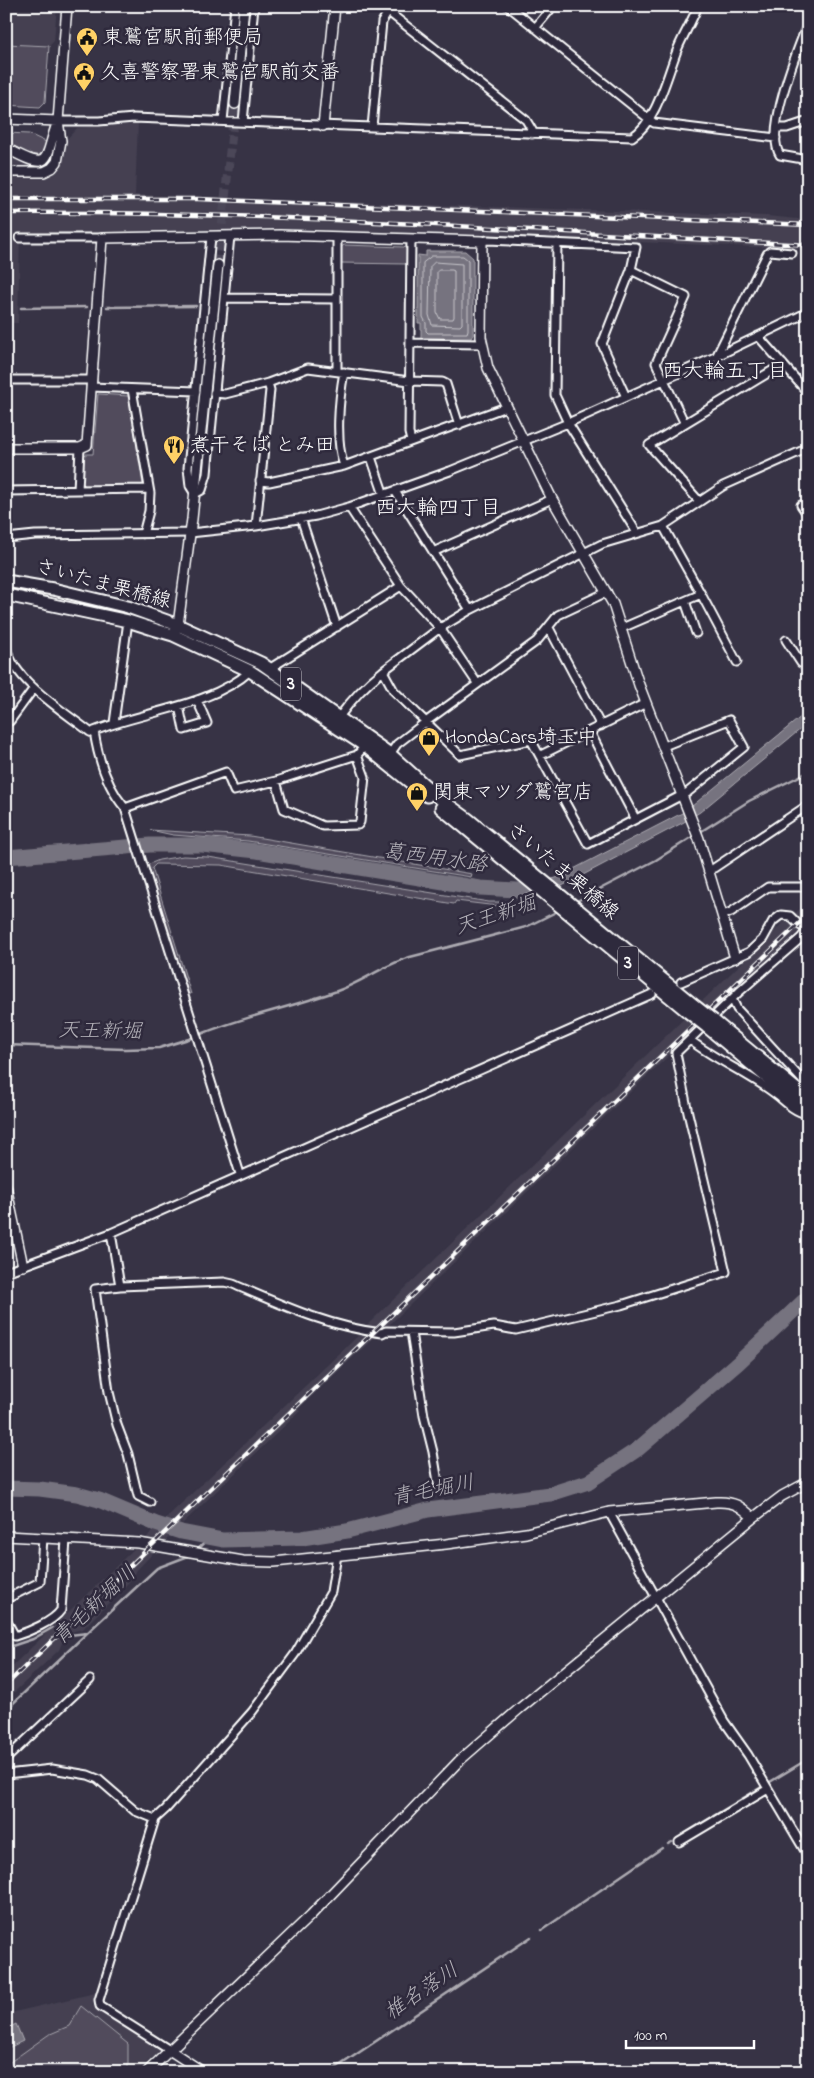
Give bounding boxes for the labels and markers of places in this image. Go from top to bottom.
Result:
place label: 東鷲宮駅前郵便局 [103,24,263,53]
public building icon: 東鷲宮駅前郵便局 [75,26,99,57]
place label: 久喜警察署東鷲宮駅前交番 [100,59,340,88]
public building icon: 久喜警察署東鷲宮駅前交番 [72,61,96,92]
place label: 煮干そば とみ田 [190,432,335,461]
restaurant icon: 煮干そば とみ田 [162,434,186,465]
place label: HondaCars埼玉中 [445,724,597,753]
shop icon: HondaCars埼玉中 [417,726,441,757]
place label: 関東マツダ鷲宮店 [433,779,593,808]
shop icon: 関東マツダ鷲宮店 [405,781,429,812]

